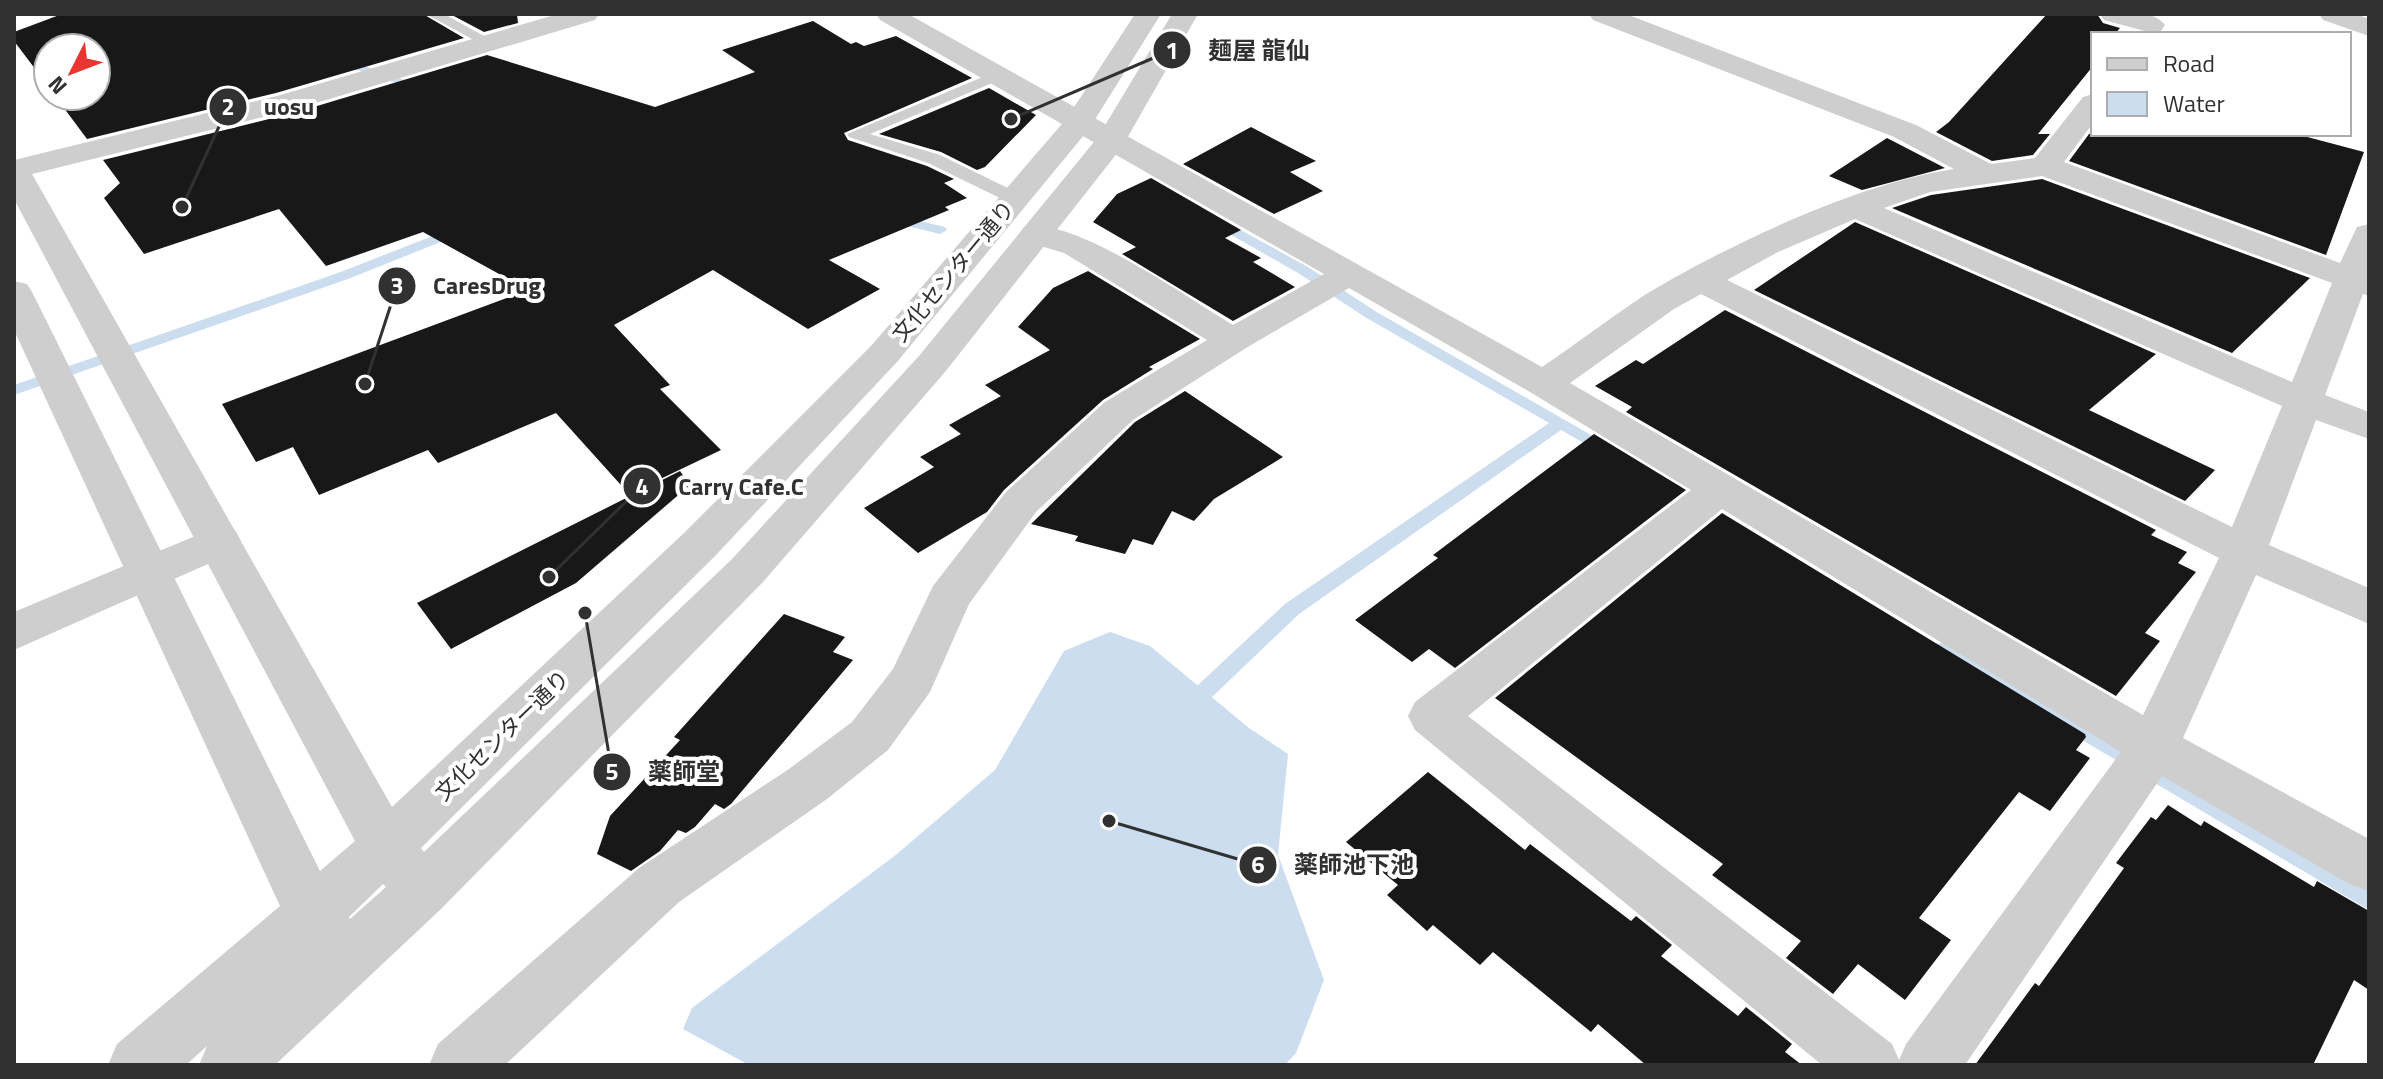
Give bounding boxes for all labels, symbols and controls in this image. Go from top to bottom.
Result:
callout: 麺屋 龍仙 [1152,26,1326,74]
north arrow [32,32,112,112]
text: 1 [1165,32,1179,68]
text: 麺屋 龍仙 [1208,32,1310,68]
legend [2091,32,2351,136]
text: Road [2163,45,2215,81]
text: N [39,68,75,102]
callout: uosu [208,83,331,131]
text: Water [2163,85,2225,121]
text: 2 [221,88,235,124]
text: uosu [264,88,314,124]
street label: 文化センター通り [883,193,1023,349]
callout: CaresDrug [377,262,557,310]
text: 3 [390,267,404,303]
text: CaresDrug [433,267,541,303]
callout: Carry Cafe.C [622,462,820,510]
text: 4 [635,468,649,504]
text: Carry Cafe.C [678,468,804,504]
street label: 文化センター通り [427,662,577,808]
callout: 薬師堂 [592,748,736,796]
text: 5 [605,753,619,789]
text: 薬師堂 [648,753,720,789]
callout: 薬師池下池 [1238,841,1430,889]
text: 6 [1251,846,1265,882]
text: 薬師池下池 [1294,846,1414,882]

